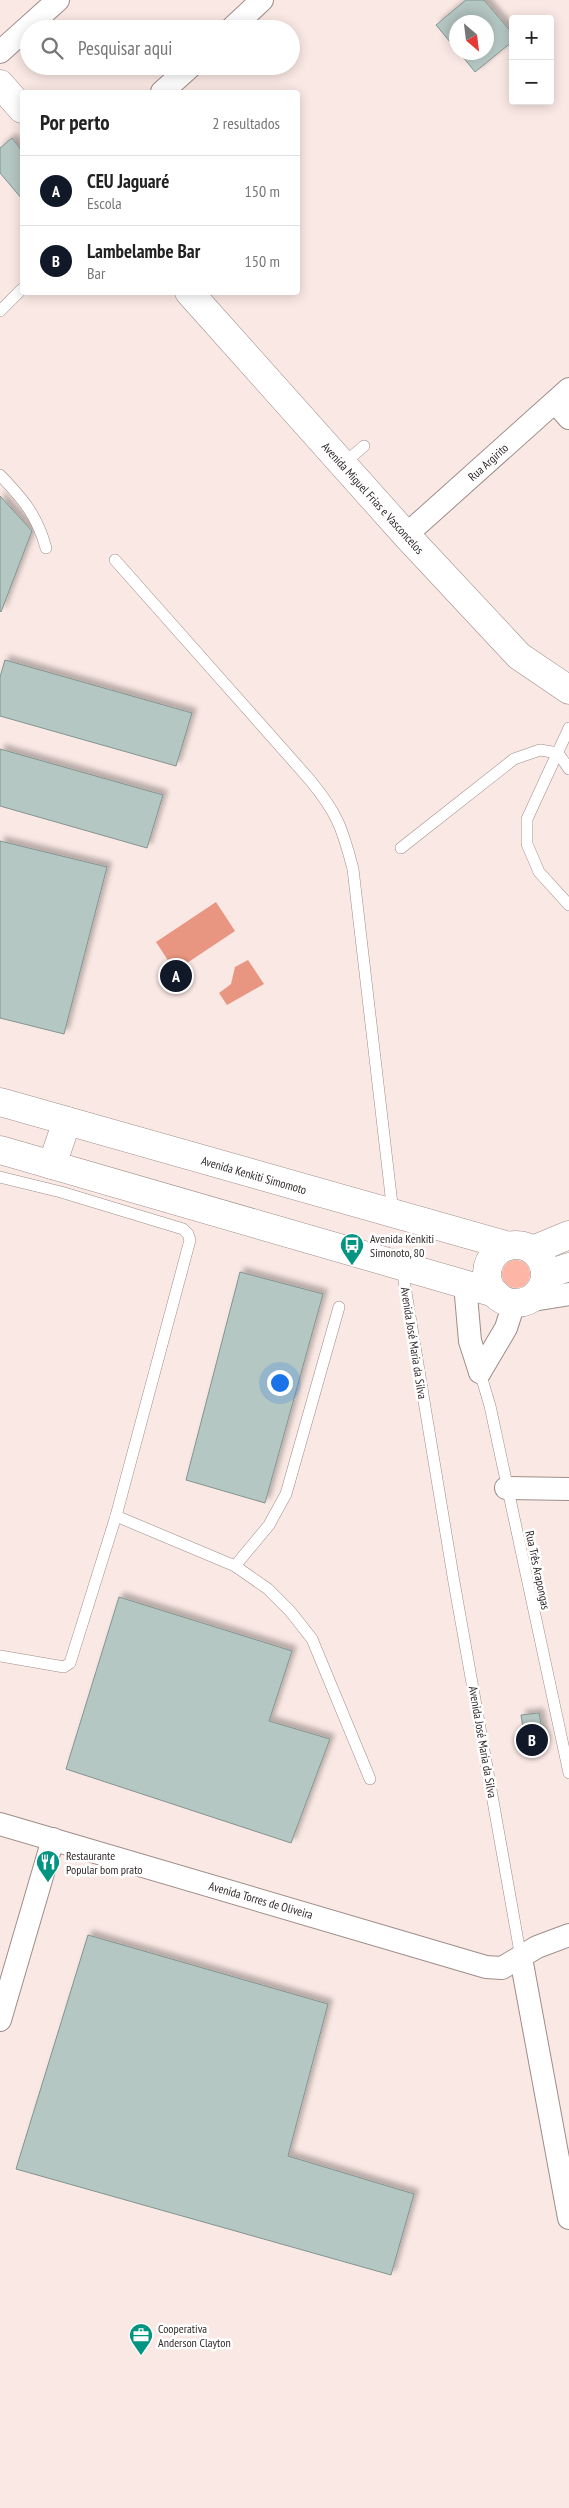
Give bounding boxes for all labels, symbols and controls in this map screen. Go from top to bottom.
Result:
north arrow [449,15,494,60]
map controls [509,15,554,105]
button: + [509,15,554,60]
search box [20,20,300,75]
icon: search [38,34,66,62]
text: Pesquisar aqui [78,36,172,60]
button: − [509,60,554,105]
text: Por perto [40,109,110,136]
text: 2 resultados [212,113,280,133]
text: CEU Jaguaré [87,169,169,193]
text: A [52,181,60,201]
text: 150 m [245,181,280,201]
text: Escola [87,193,122,213]
text: Lambelambe Bar [87,239,200,263]
text: B [52,251,60,271]
text: 150 m [245,251,280,271]
text: Bar [87,263,105,283]
street label: Avenida Miguel Frias e Vasconcelos [319,439,427,557]
street label: Rua Argirito [465,440,511,484]
pin: A [160,957,192,995]
street label: Avenida Kenkiti Simomoto [200,1153,308,1197]
place label: Avenida Kenkiti Simonoto, 80 [370,1231,434,1260]
bus stop icon: Avenida Kenkiti Simonoto, 80 [339,1232,365,1266]
street label: Avenida José Maria da Silva [398,1286,430,1400]
your location [267,1370,293,1396]
street label: Rua Três Arapongas [522,1529,554,1611]
street label: Avenida José Maria da Silva [466,1685,500,1799]
pin: B [516,1721,548,1759]
place label: Restaurante Popular bom prato [66,1848,143,1877]
restaurant icon: Restaurante Popular bom prato [35,1849,61,1883]
street label: Avenida Torres de Oliveira [207,1878,315,1922]
place label: Cooperativa Anderson Clayton [158,2321,231,2350]
office icon: Cooperativa Anderson Clayton [128,2322,154,2356]

